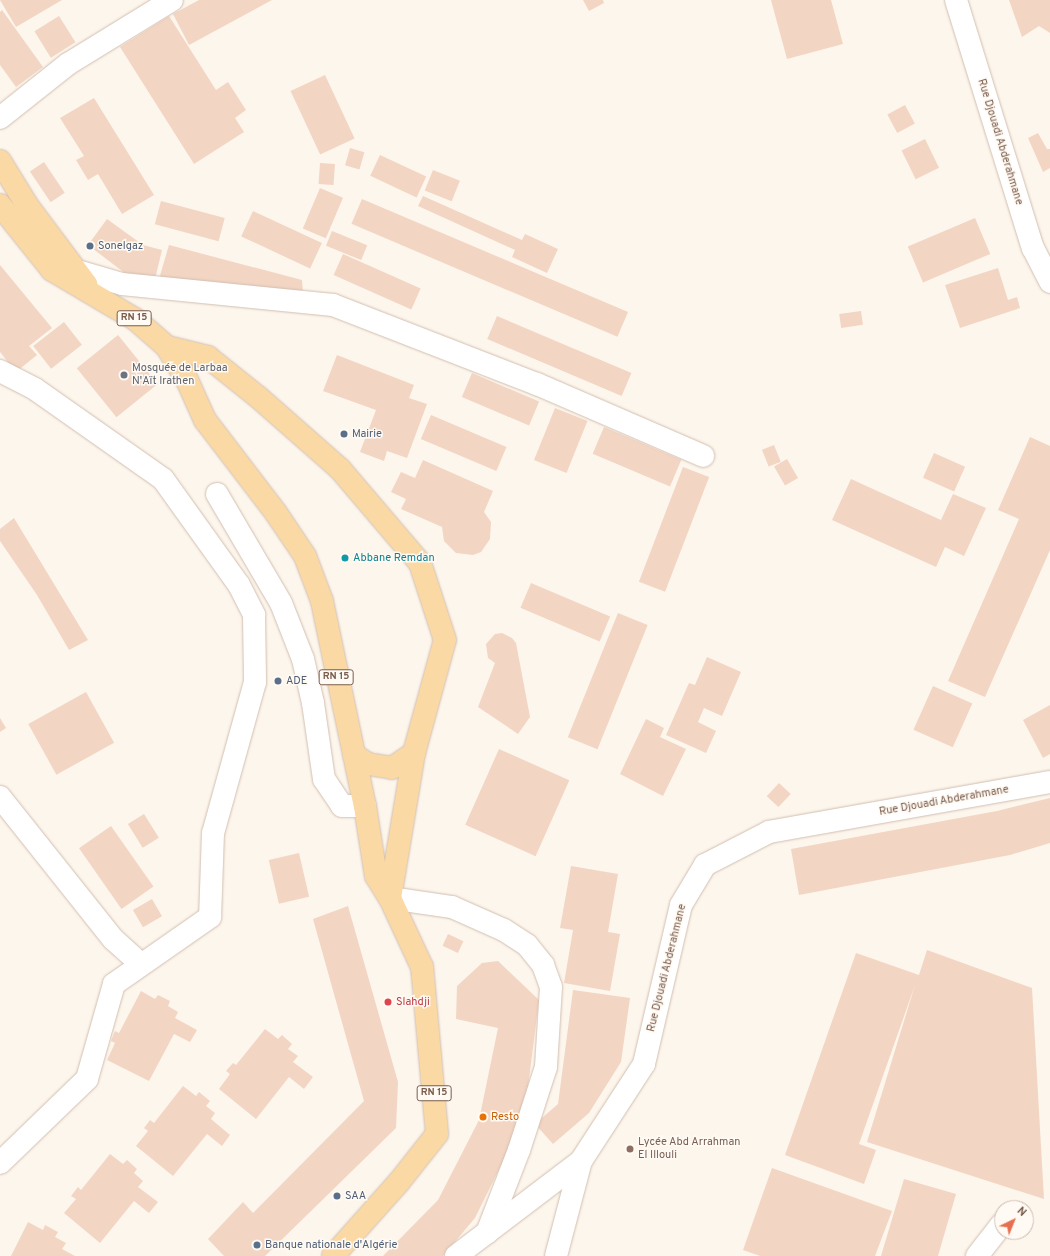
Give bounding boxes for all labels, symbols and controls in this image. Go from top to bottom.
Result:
street label: Rue Djouadi Abderahmane [974,77,1026,207]
place label: Sonelgaz [98,239,143,253]
marker: Sonelgaz [85,241,95,251]
road number: RN 15 [116,310,152,326]
place label: Mosquée de Larbaa N'Aït Irathen [132,362,228,388]
marker: Mosquée de Larbaa N'Aït Irathen [119,370,129,380]
place label: Mairie [352,427,382,441]
marker: Mairie [339,429,349,439]
place label: Abbane Remdan [353,551,435,565]
marker: Abbane Remdan [340,553,350,563]
road number: RN 15 [318,669,354,685]
place label: ADE [286,674,307,688]
marker: ADE [273,676,283,686]
street label: Rue Djouadi Abderahmane [878,783,1010,819]
street label: Rue Djouadi Abderahmane [645,902,689,1034]
place label: Slahdji [396,995,430,1009]
marker: Slahdji [383,997,393,1007]
road number: RN 15 [416,1085,452,1101]
place label: Resto [491,1110,519,1124]
marker: Resto [478,1112,488,1122]
place label: Lycée Abd Arrahman El Illouli [638,1136,741,1162]
marker: Lycée Abd Arrahman El Illouli [625,1144,635,1154]
place label: SAA [345,1189,366,1203]
marker: SAA [332,1191,342,1201]
north arrow [994,1200,1034,1240]
text: N [1014,1204,1029,1220]
place label: Banque nationale d'Algérie [265,1238,397,1252]
marker: Banque nationale d'Algérie [252,1240,262,1250]

